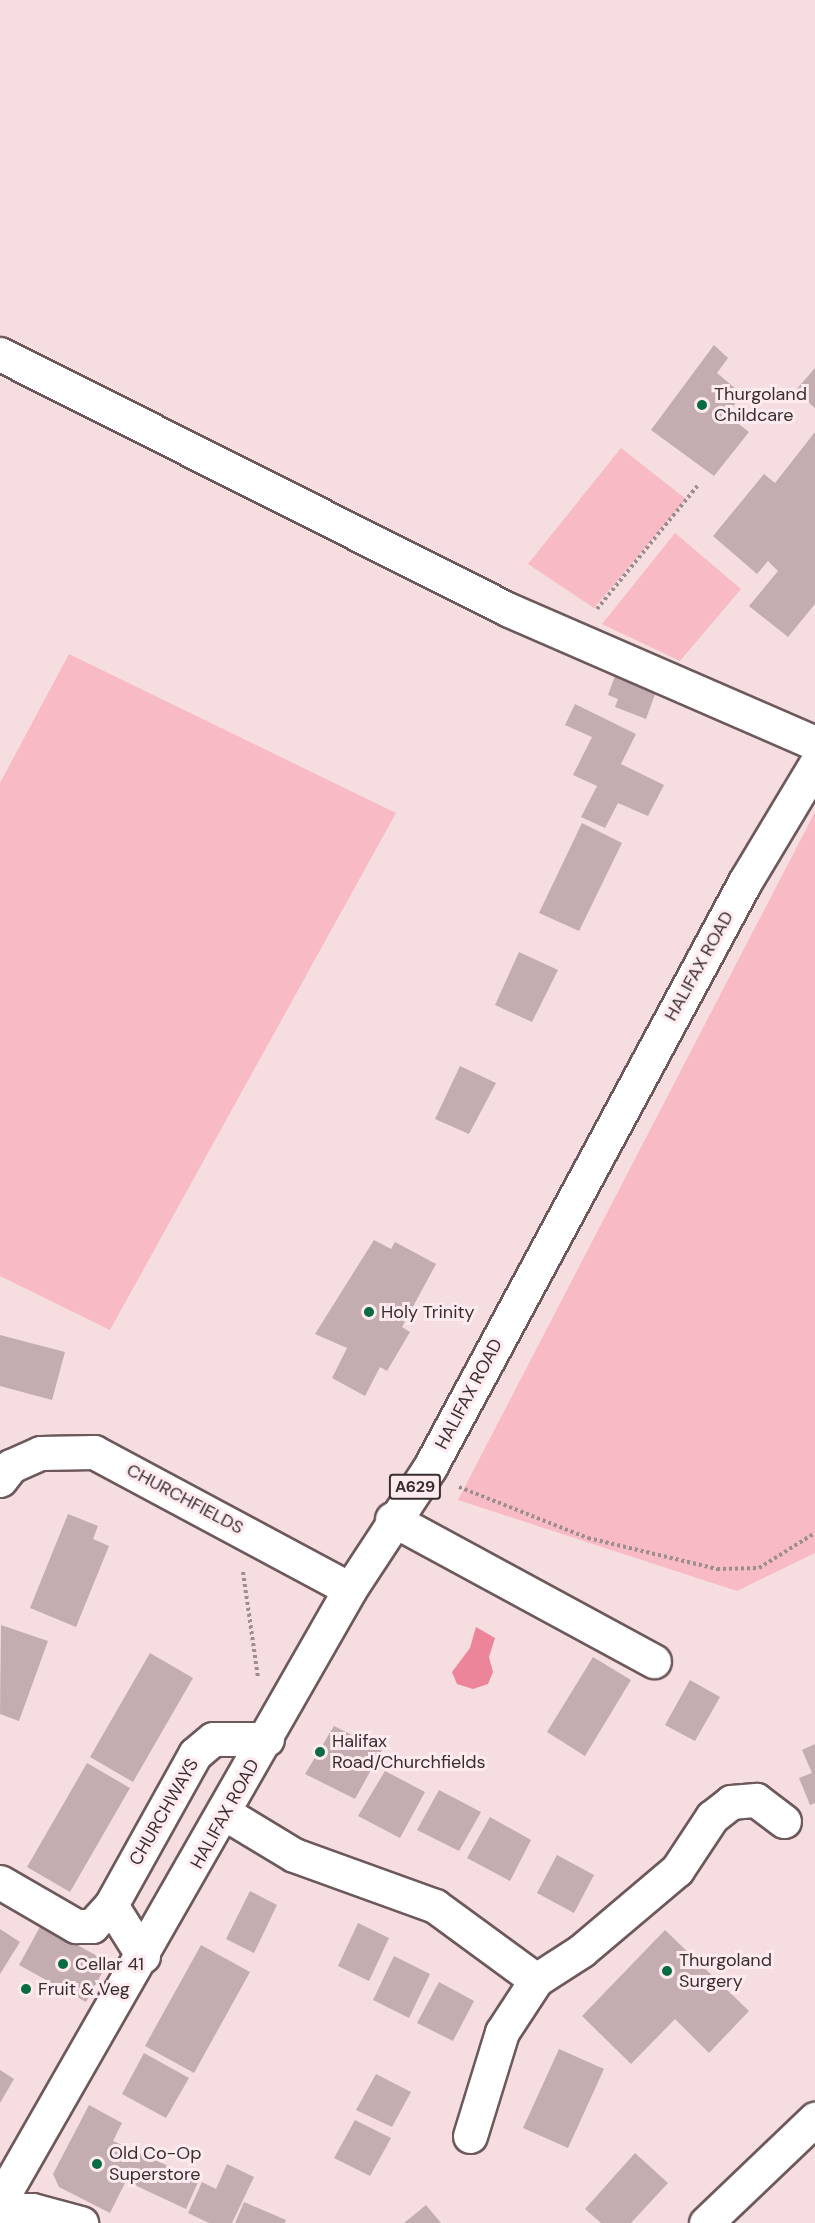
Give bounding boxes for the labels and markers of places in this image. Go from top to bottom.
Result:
place label: Thurgoland Childcare [714,384,807,426]
marker: Thurgoland Childcare [695,398,709,412]
place label: Holy Trinity [381,1301,475,1323]
marker: Holy Trinity [362,1305,376,1319]
place label: Halifax Road/Churchfields [332,1731,486,1774]
marker: Halifax Road/Churchfields [313,1745,327,1759]
place label: Thurgoland Surgery [679,1950,772,1992]
place label: Cellar 41 [75,1953,144,1975]
marker: Cellar 41 [56,1957,70,1971]
marker: Thurgoland Surgery [660,1964,674,1978]
place label: Fruit & Veg [38,1978,130,2000]
marker: Fruit & Veg [19,1982,33,1996]
place label: Old Co-Op Superstore [109,2143,202,2186]
marker: Old Co-Op Superstore [90,2157,104,2171]

